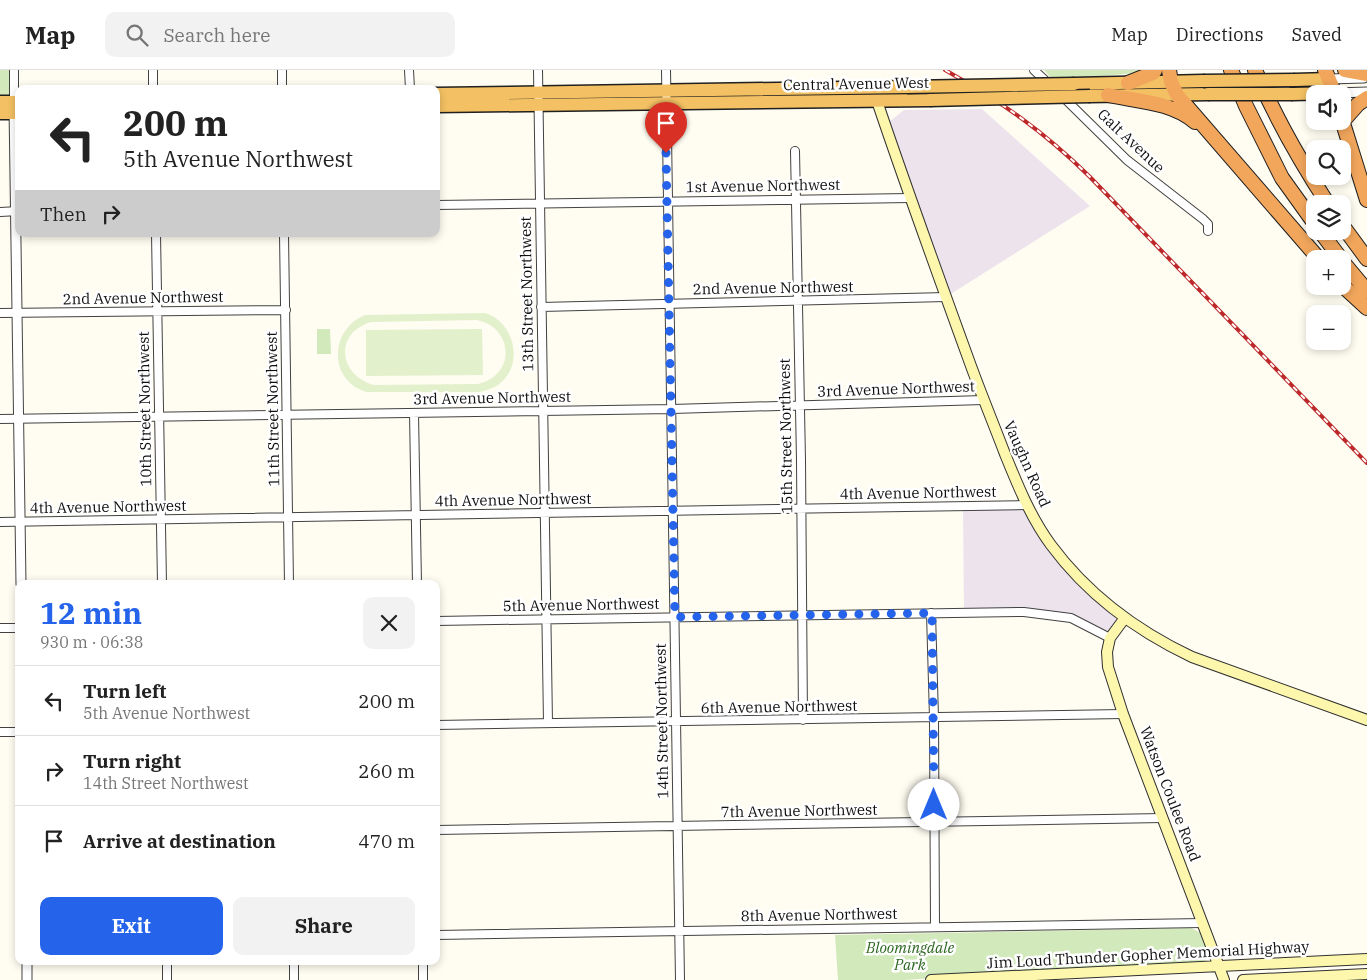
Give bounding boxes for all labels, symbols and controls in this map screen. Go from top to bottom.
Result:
search box [105,12,455,57]
text: Map [25,19,75,51]
icon: search [123,21,151,49]
text: Search here [163,23,270,47]
text: Map [1111,23,1148,46]
text: Directions [1176,23,1264,46]
text: Saved [1292,23,1342,46]
street label: Central Avenue West [783,73,929,94]
map controls [1306,85,1351,350]
button: sound [1306,85,1351,130]
text: 200 m [123,100,228,146]
pin [645,102,687,153]
icon: left [40,105,105,170]
street label: Galt Avenue [1094,105,1169,177]
icon: arrive [652,109,680,137]
button: search [1306,140,1351,185]
text: 5th Avenue Northwest [123,144,353,173]
street label: 1st Avenue Northwest [686,175,840,196]
button: layers [1306,195,1351,240]
icon: right [97,200,125,228]
text: Then [40,202,87,226]
street label: 13th Street Northwest [516,216,537,372]
button: + [1306,250,1351,295]
street label: 2nd Avenue Northwest [692,277,854,298]
street label: 2nd Avenue Northwest [62,287,224,308]
button: − [1306,305,1351,350]
street label: 10th Street Northwest [134,331,155,487]
street label: 11th Street Northwest [262,331,283,487]
street label: 15th Street Northwest [775,358,796,514]
street label: 3rd Avenue Northwest [817,376,975,401]
street label: 3rd Avenue Northwest [413,387,571,408]
street label: Vaughn Road [1000,418,1055,510]
street label: 4th Avenue Northwest [839,482,997,503]
street label: 4th Avenue Northwest [434,489,592,510]
street label: 4th Avenue Northwest [29,496,187,517]
text: 12 min [40,593,142,632]
street label: 5th Avenue Northwest [502,594,660,615]
button: close [363,597,415,649]
text: 930 m · 06:38 [40,632,143,652]
street label: 14th Street Northwest [651,643,672,799]
text: Turn left [83,679,166,703]
icon: left [40,687,68,715]
text: 200 m [358,689,415,713]
street label: 6th Avenue Northwest [700,696,858,717]
text: 5th Avenue Northwest [83,703,250,723]
street label: Watson Coulee Road [1136,724,1205,864]
text: Turn right [83,749,181,773]
icon: right [40,757,68,785]
text: 260 m [358,759,415,783]
text: 14th Street Northwest [83,773,249,793]
position arrow [907,778,959,830]
street label: 7th Avenue Northwest [720,800,878,821]
icon: arrive [40,827,68,855]
text: Arrive at destination [83,829,276,853]
text: 470 m [358,829,415,853]
button: Exit [40,897,223,955]
button: Share [233,897,415,955]
street label: 8th Avenue Northwest [740,904,898,925]
street label: Jim Loud Thunder Gopher Memorial Highway [986,937,1310,972]
park label: Bloomingdale Park [865,938,954,974]

